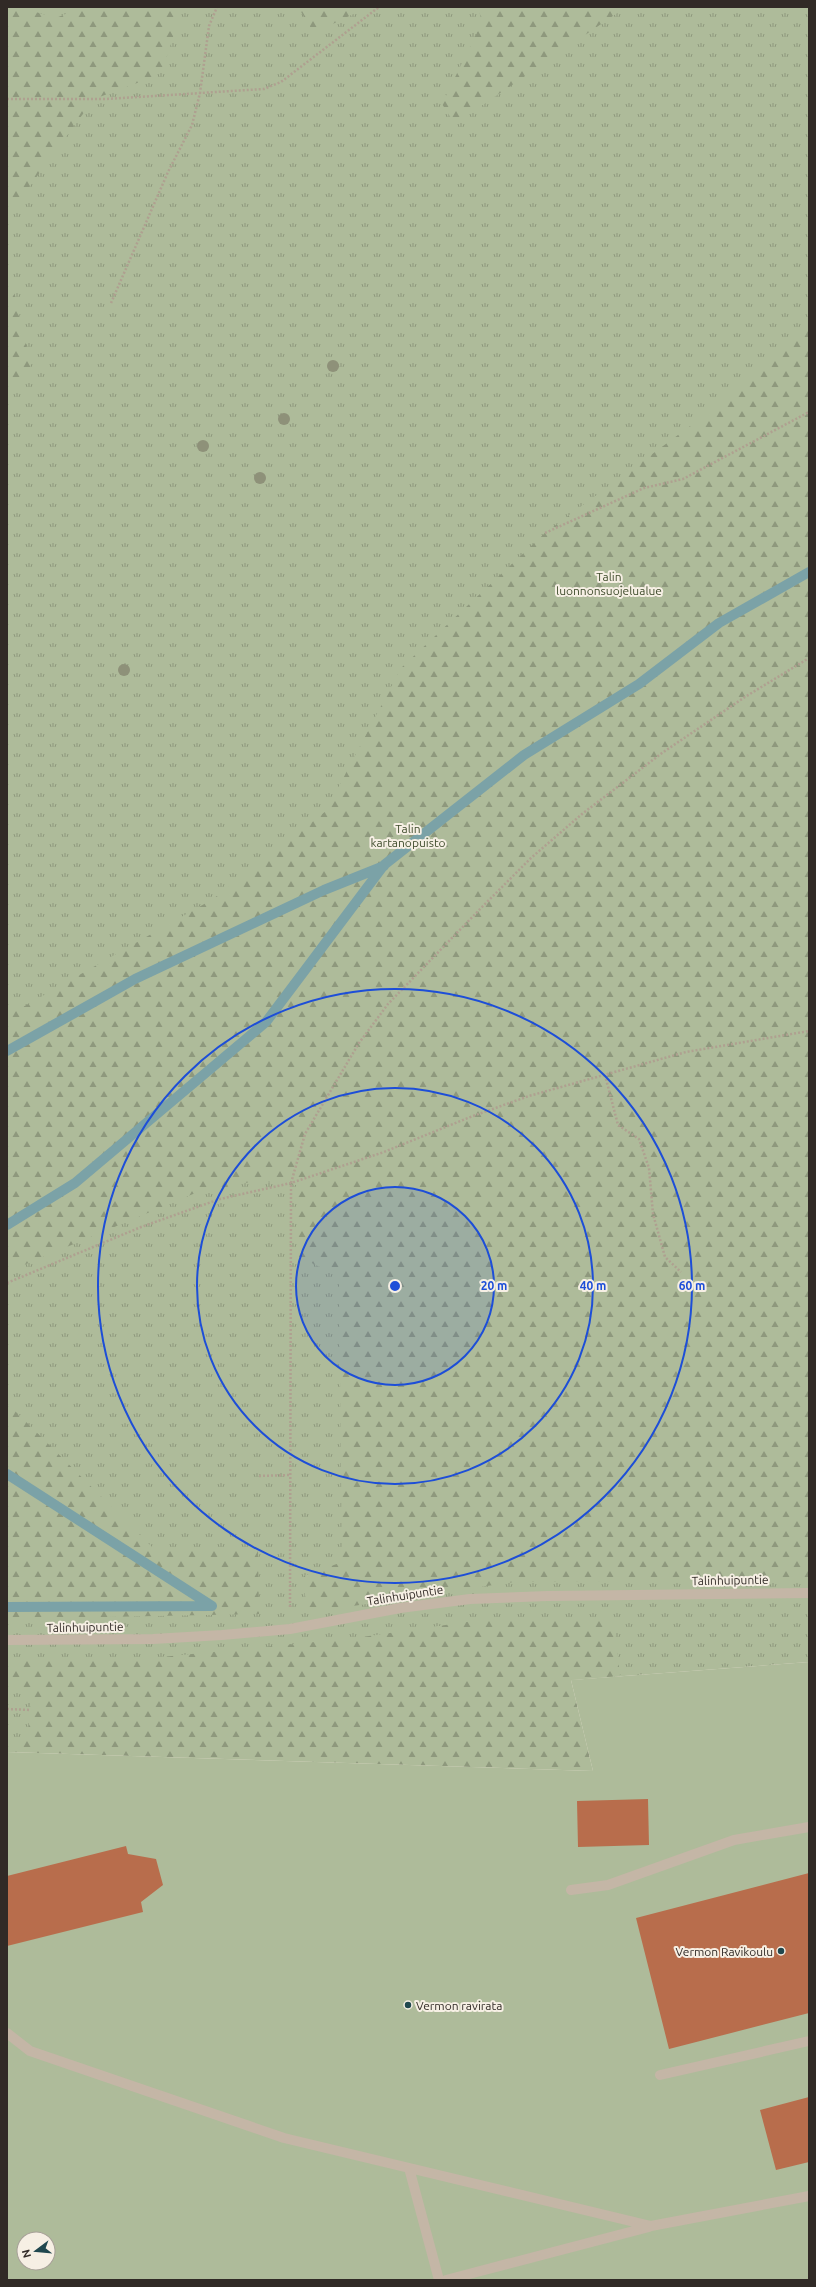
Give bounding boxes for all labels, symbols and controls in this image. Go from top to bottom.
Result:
park label: Talin luonnonsuojelualue [556,570,662,597]
park label: Talin kartanopuisto [370,822,446,849]
centre of rings [388,1279,402,1293]
text: 20 m [481,1279,507,1292]
text: 40 m [580,1279,606,1292]
text: 60 m [679,1279,705,1292]
street label: Talinhuipuntie [691,1573,769,1587]
street label: Talinhuipuntie [366,1583,444,1607]
street label: Talinhuipuntie [46,1620,124,1634]
place label: Vermon Ravikoulu [676,1945,773,1958]
marker: Vermon Ravikoulu [776,1946,786,1956]
place label: Vermon ravirata [416,1999,502,2012]
marker: Vermon ravirata [403,2000,413,2010]
north arrow [16,2231,56,2271]
text: N [19,2248,33,2259]

